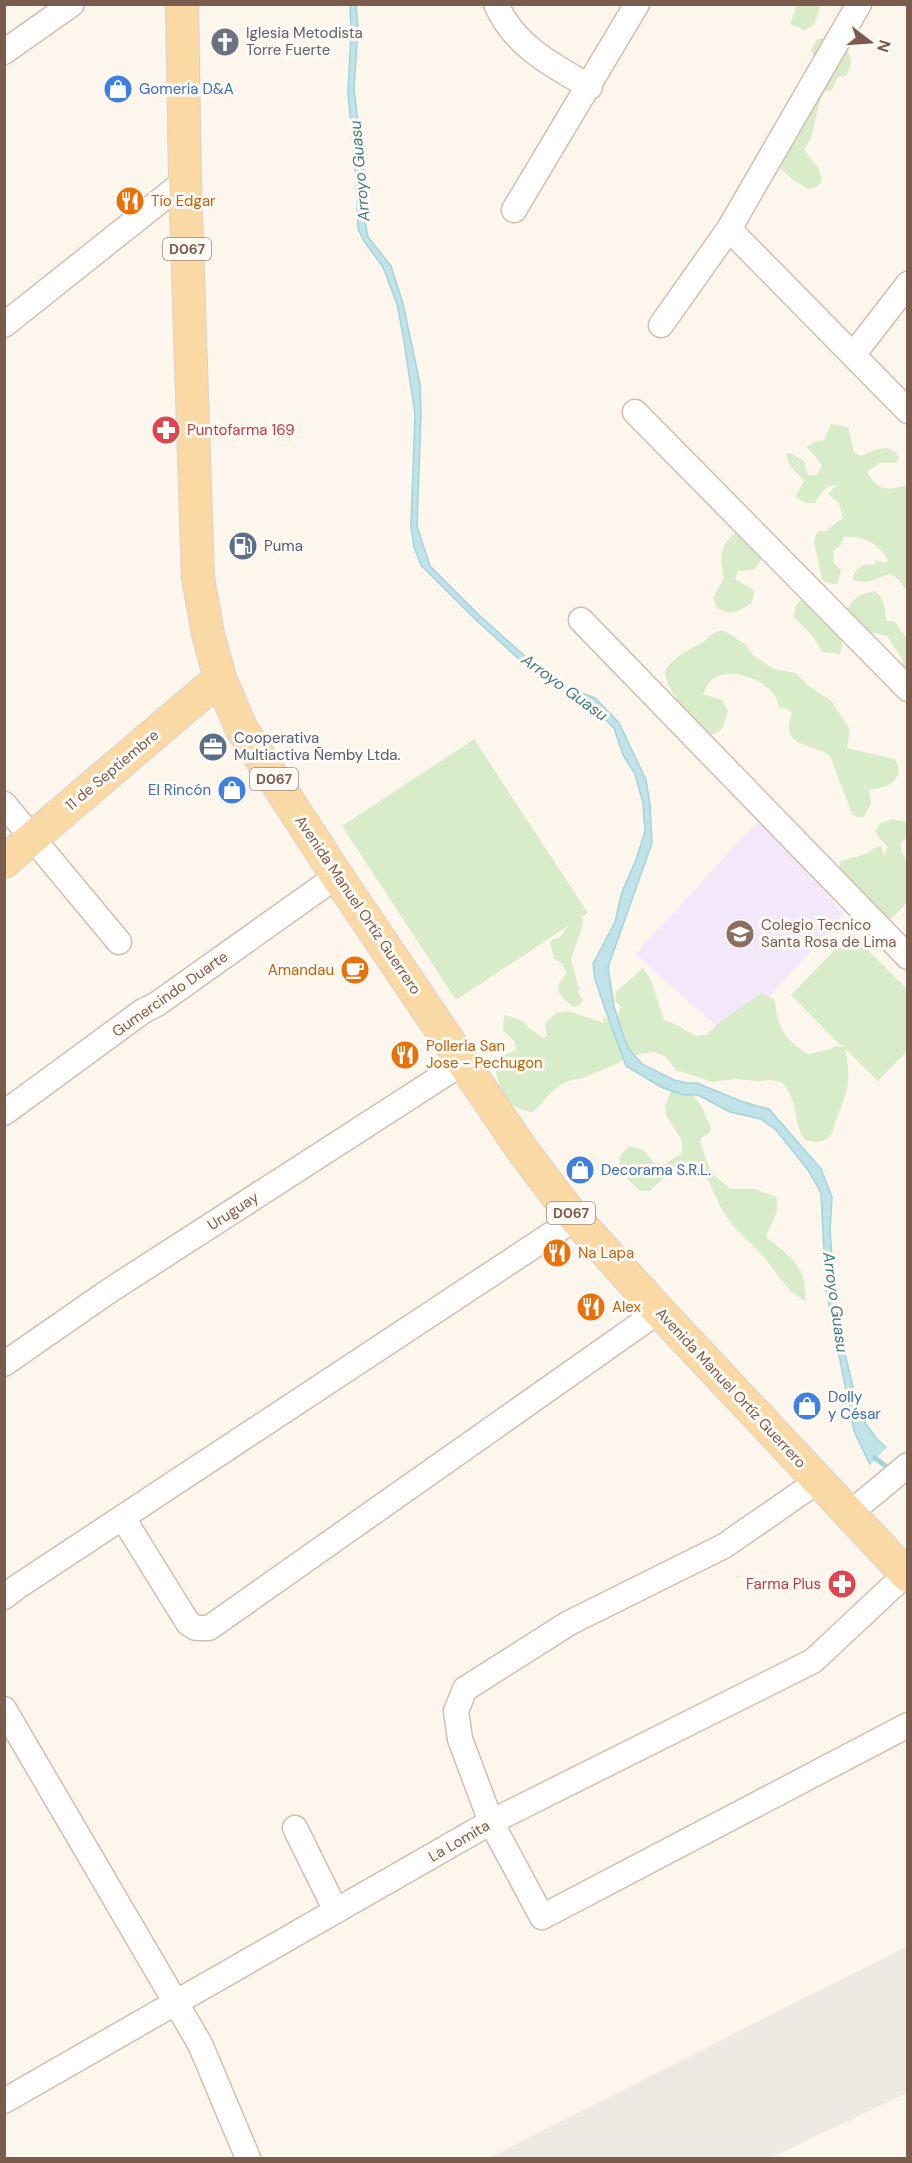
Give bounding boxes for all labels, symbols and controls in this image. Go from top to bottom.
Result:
north arrow [840,12,900,72]
place label: Iglesia Metodista Torre Fuerte [246,23,363,60]
church icon: Iglesia Metodista Torre Fuerte [209,26,241,58]
text: N [872,38,896,55]
shop icon: Gomeria D&A [102,73,134,105]
place label: Gomeria D&A [139,79,234,99]
water label: Arroyo Guasu [345,120,374,223]
restaurant icon: Tío Edgar [114,185,146,217]
place label: Tío Edgar [151,191,216,211]
road number: D067 [163,238,211,260]
pharmacy icon: Puntofarma 169 [150,414,182,446]
place label: Puntofarma 169 [187,420,295,440]
fuel station icon: Puma [227,530,259,562]
place label: Puma [264,536,303,556]
water label: Arroyo Guasu [517,649,612,726]
street label: 11 de Septiembre [61,725,163,815]
place label: Cooperativa Multiactiva Ñemby Ltda. [234,728,400,765]
office icon: Cooperativa Multiactiva Ñemby Ltda. [197,731,229,763]
road number: D067 [250,768,298,790]
shop icon: El Rincón [216,774,248,806]
place label: El Rincón [148,780,211,800]
street label: Avenida Manuel Ortíz Guerrero [290,811,426,999]
place label: Colegio Tecnico Santa Rosa de Lima [761,915,896,952]
school or university icon: Colegio Tecnico Santa Rosa de Lima [724,918,756,950]
street label: Gumercindo Duarte [108,947,232,1041]
cafe icon: Amandau [339,954,371,986]
place label: Amandau [268,960,334,980]
place label: Polleria San Jose - Pechugon [426,1036,543,1073]
restaurant icon: Polleria San Jose - Pechugon [389,1039,421,1071]
shop icon: Decorama S.R.L. [564,1154,596,1186]
place label: Decorama S.R.L. [601,1160,711,1180]
street label: Uruguay [204,1187,263,1235]
road number: D067 [547,1202,595,1224]
restaurant icon: Na Lapa [541,1237,573,1269]
place label: Na Lapa [578,1243,634,1263]
water label: Arroyo Guasu [818,1249,853,1354]
restaurant icon: Alex [575,1291,607,1323]
place label: Alex [612,1297,641,1317]
street label: Avenida Manuel Ortíz Guerrero [651,1304,811,1472]
place label: Dolly y César [828,1387,881,1424]
shop icon: Dolly y César [791,1390,823,1422]
pharmacy icon: Farma Plus [826,1568,858,1600]
place label: Farma Plus [746,1574,821,1594]
street label: La Lomita [425,1815,493,1867]

